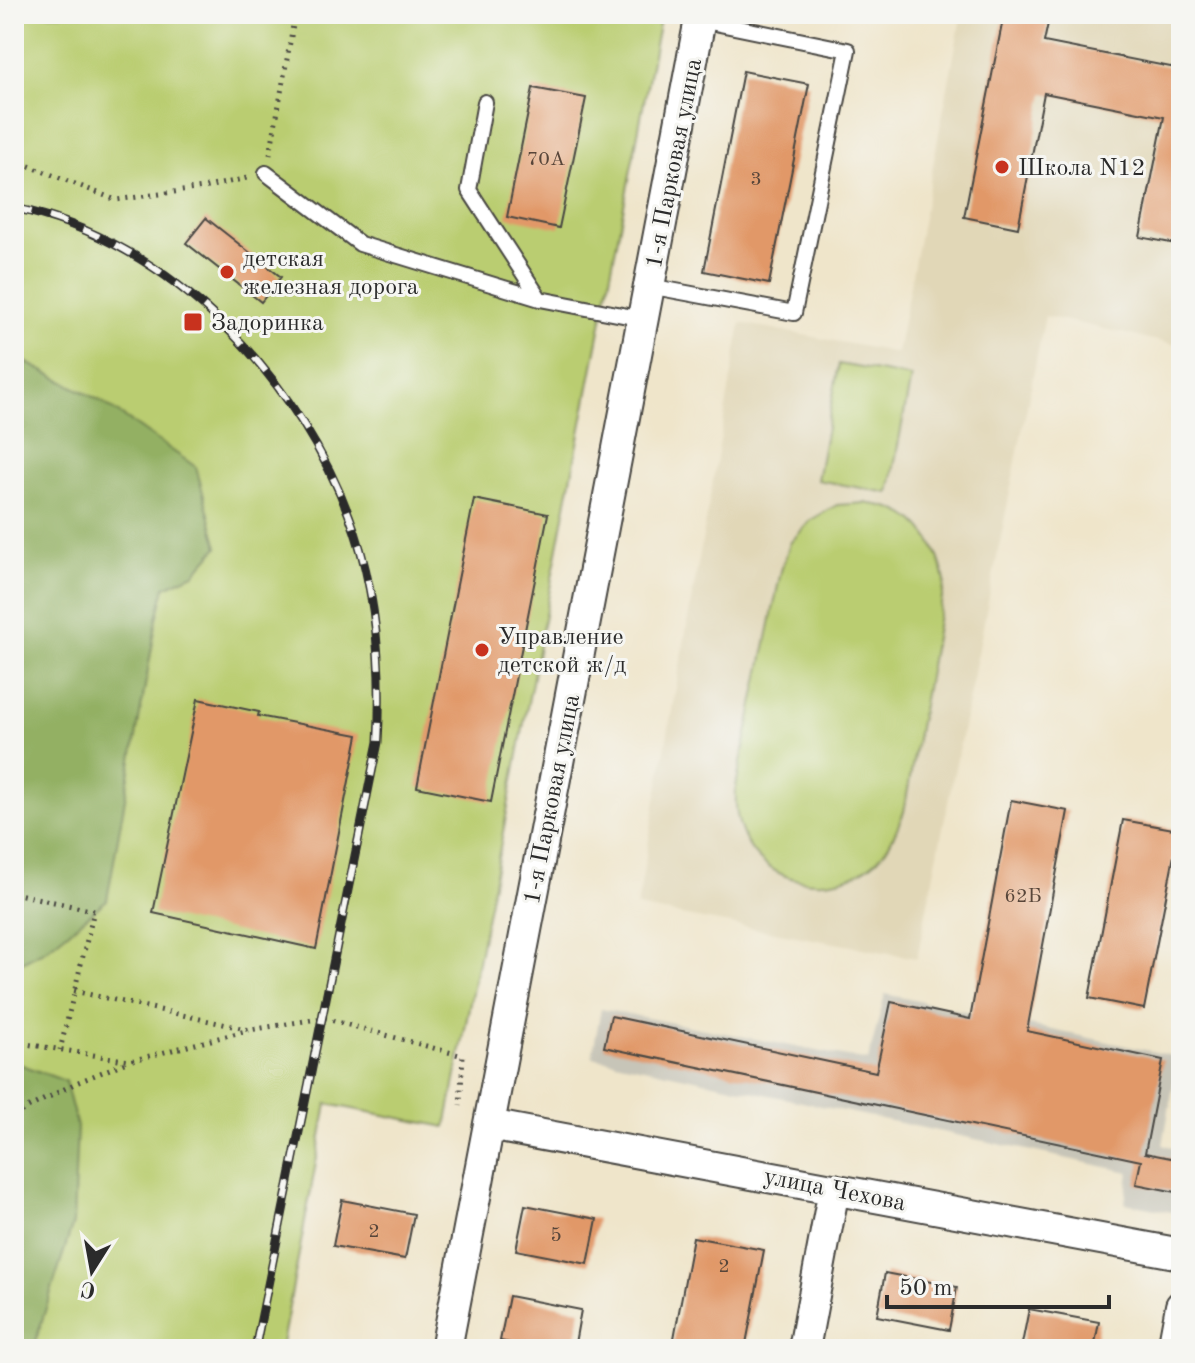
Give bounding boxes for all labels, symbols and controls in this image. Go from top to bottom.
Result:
street label: 1-я Парковая улица [643,56,707,270]
house number: 70А [527,150,565,170]
place label: Школа N12 [1018,157,1145,181]
marker: Школа N12 [993,158,1011,176]
house number: 3 [750,170,762,190]
place label: детская железная дорога [243,248,419,300]
marker: детская железная дорога [218,263,236,281]
marker: Задоринка [182,311,204,333]
place label: Задоринка [211,312,324,336]
place label: Управление детской ж/д [498,626,626,678]
marker: Управление детской ж/д [473,641,491,659]
street label: 1-я Парковая улица [521,692,585,906]
house number: 62Б [1004,887,1042,907]
street label: улица Чехова [762,1165,908,1216]
house number: 2 [368,1222,380,1242]
house number: 5 [550,1226,562,1246]
north arrow [52,1231,132,1311]
house number: 2 [718,1257,730,1277]
scale bar [887,1259,1109,1309]
text: С [79,1276,98,1301]
text: 50 m [899,1277,953,1301]

